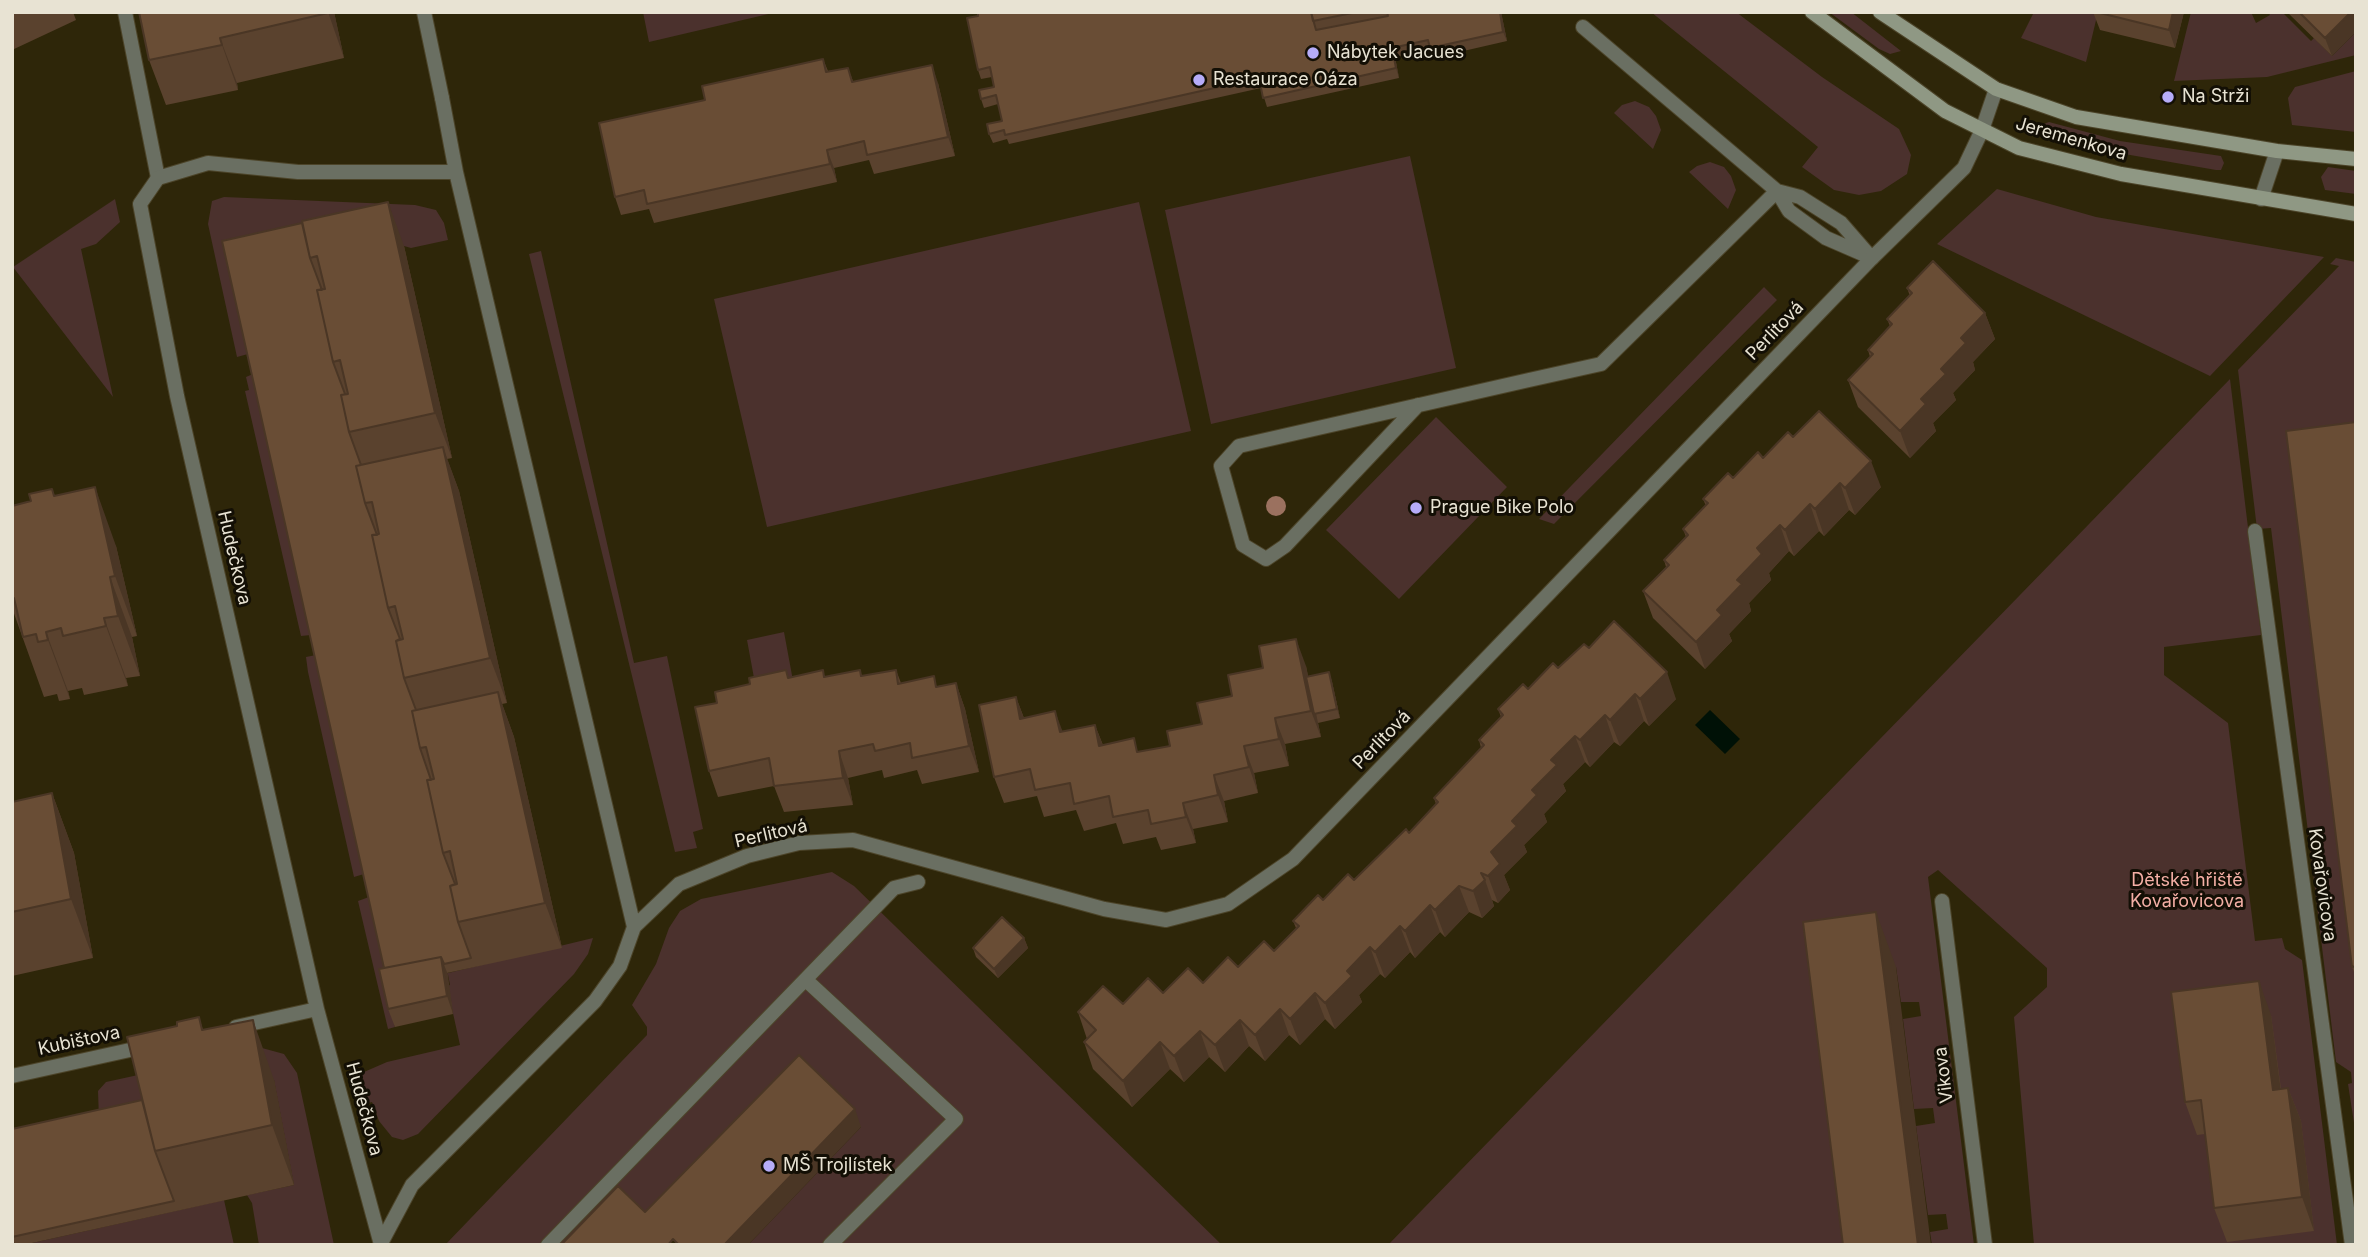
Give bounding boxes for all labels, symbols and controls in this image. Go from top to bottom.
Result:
place label: Nábytek Jacues [1327,42,1464,64]
marker: Nábytek Jacues [1305,45,1321,61]
place label: Restaurace Oáza [1213,69,1358,91]
marker: Restaurace Oáza [1191,72,1207,88]
place label: Na Strži [2182,86,2249,108]
marker: Na Strži [2160,89,2176,105]
street label: Jeremenkova [2013,113,2129,165]
street label: Perlitová [1742,297,1808,365]
place label: Prague Bike Polo [1430,497,1574,519]
marker: Prague Bike Polo [1408,500,1424,516]
street label: Hudečkova [213,509,255,607]
street label: Perlitová [1349,706,1415,774]
street label: Perlitová [733,815,809,853]
street label: Kovařovicova [2303,827,2341,943]
park label: Dětské hřiště Kovařovicova [2130,870,2244,912]
street label: Kubištova [36,1022,122,1060]
street label: Vikova [1930,1045,1958,1105]
street label: Hudečkova [341,1060,387,1158]
place label: MŠ Trojlístek [783,1155,892,1177]
marker: MŠ Trojlístek [761,1158,777,1174]

